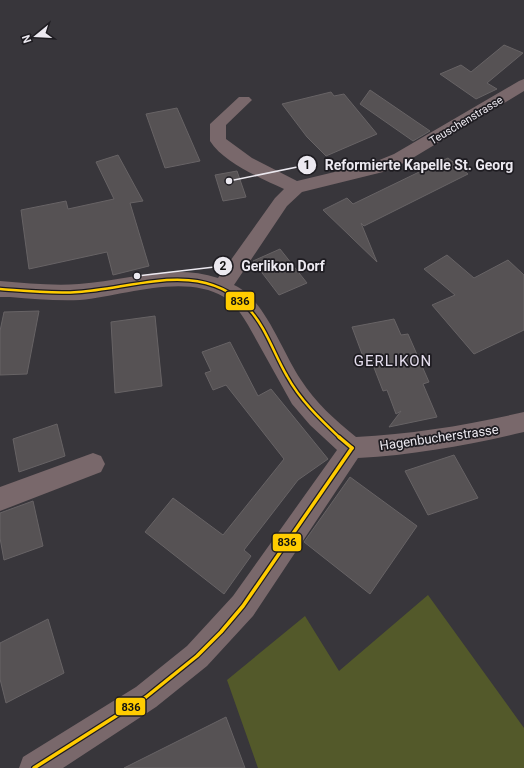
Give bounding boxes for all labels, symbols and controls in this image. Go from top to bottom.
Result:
north arrow [16,16,56,56]
text: N [20,33,34,45]
street label: Teuschenstrasse [427,93,505,147]
callout: Reformierte Kapelle St. Georg [297,152,521,178]
text: Reformierte Kapelle St. Georg [325,157,513,173]
text: 1 [304,158,310,172]
callout: Gerlikon Dorf [213,253,333,279]
text: Gerlikon Dorf [241,258,326,274]
text: 2 [220,259,227,273]
line badge: 836 [225,291,255,311]
text: 836 [231,295,249,308]
district label: GERLIKON [354,352,432,370]
street label: Hagenbucherstrasse [379,422,500,453]
line badge: 836 [272,533,302,552]
text: 836 [278,536,296,549]
line badge: 836 [115,697,146,716]
text: 836 [122,701,140,714]

